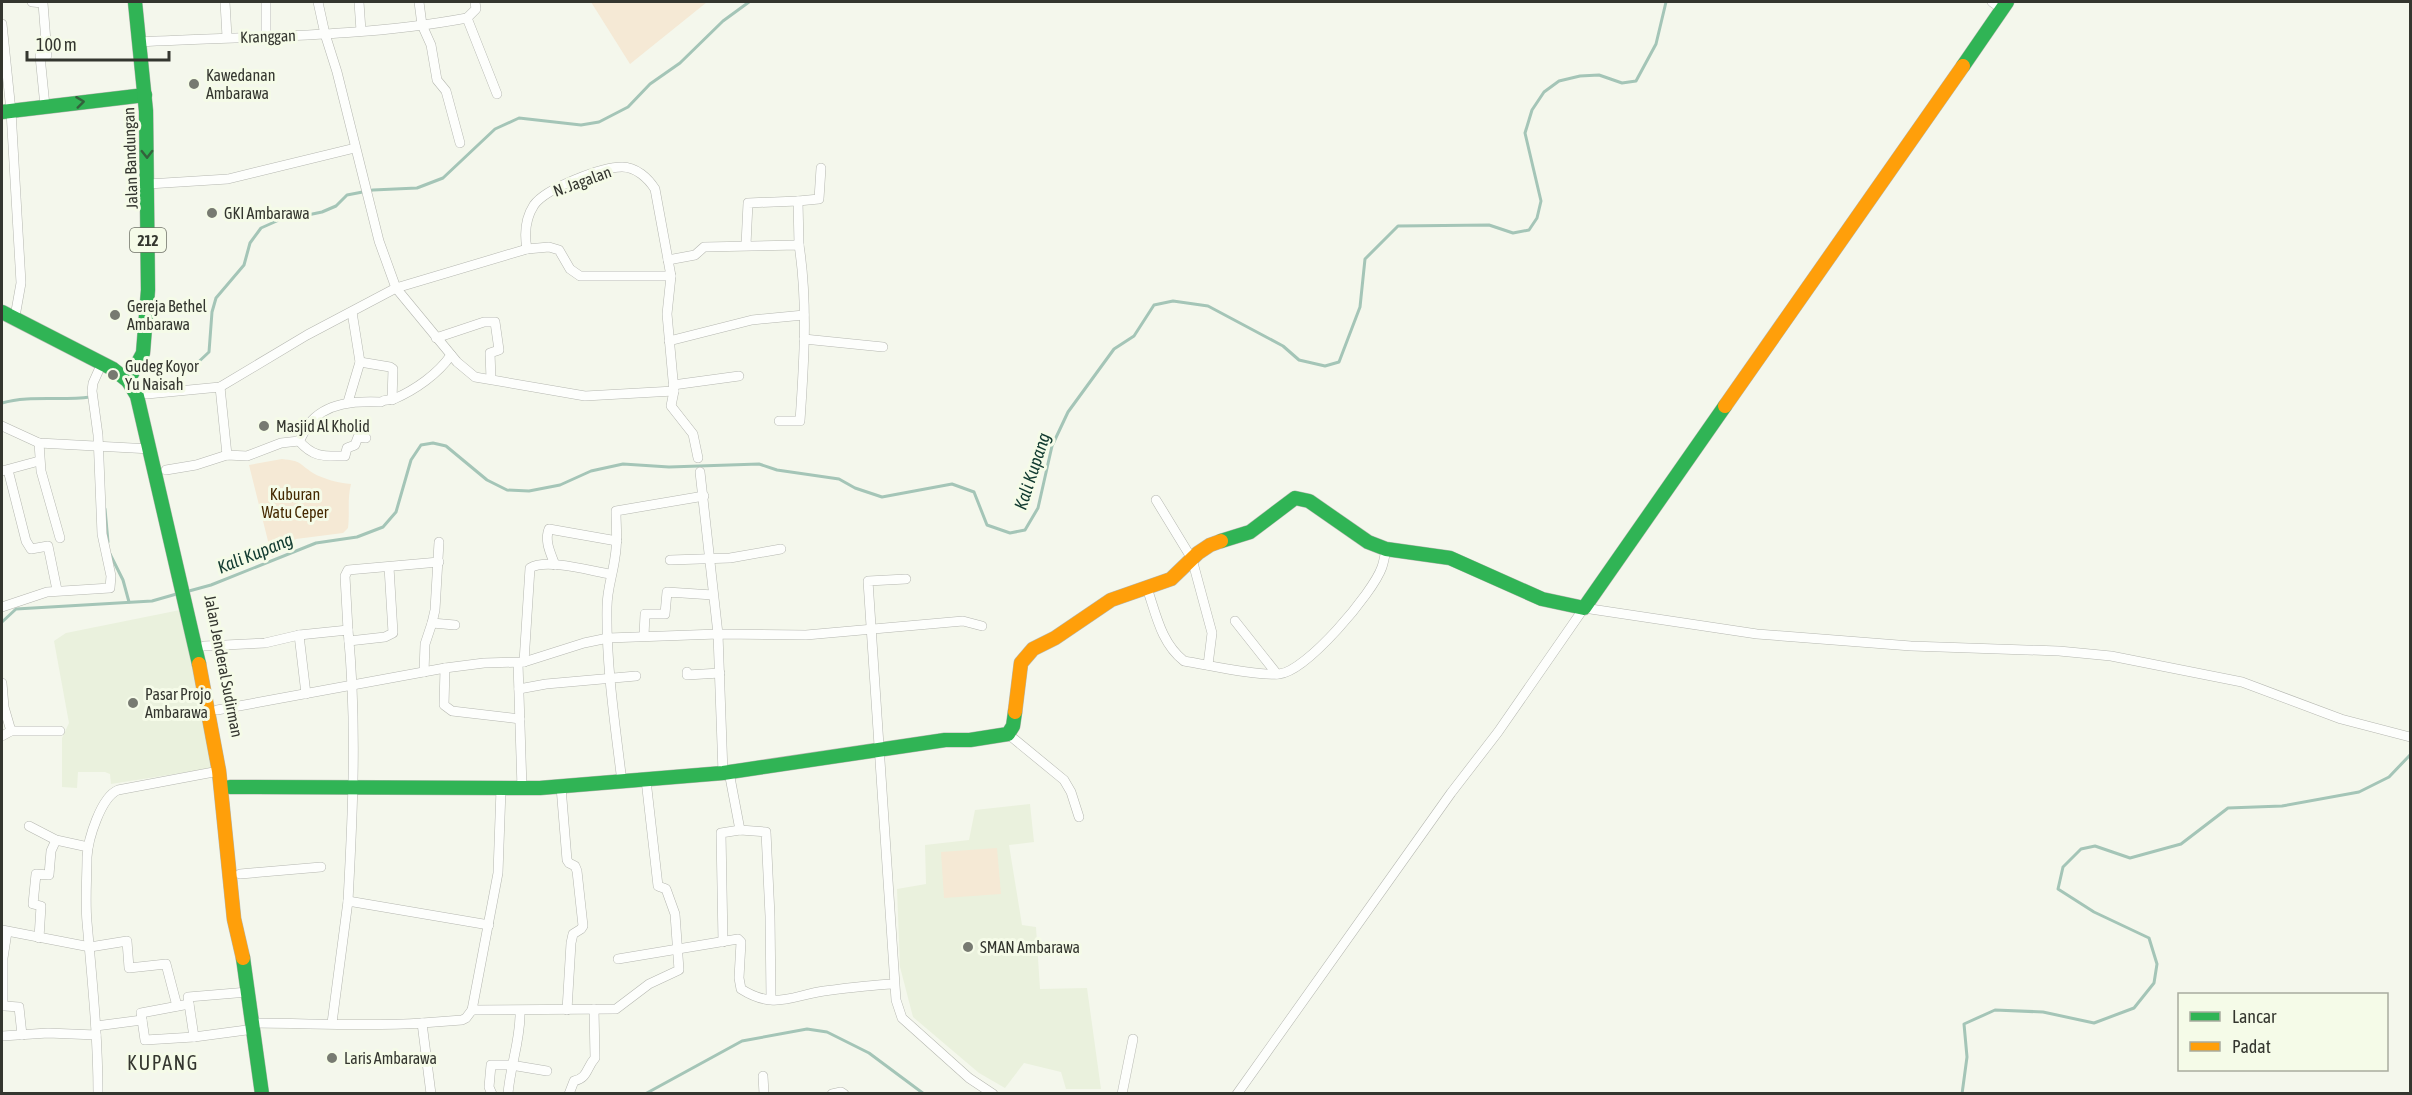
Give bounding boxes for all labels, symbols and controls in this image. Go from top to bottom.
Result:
scale bar [27,24,170,62]
street label: Kranggan [240,26,296,47]
text: 100 m [36,34,77,55]
place label: Kawedanan Ambarawa [206,66,276,102]
marker: Kawedanan Ambarawa [187,77,201,91]
one-way arrow [76,97,85,109]
street label: Jalan Bandungan [119,107,142,209]
one-way arrow [141,149,154,158]
street label: N. Jagalan [551,162,614,201]
place label: GKI Ambarawa [224,204,310,222]
marker: GKI Ambarawa [205,206,219,220]
road number: 212 [130,228,166,252]
place label: Gereja Bethel Ambarawa [127,297,208,333]
marker: Gereja Bethel Ambarawa [108,308,122,322]
place label: Gudeg Koyor Yu Naisah [125,357,199,393]
marker: Gudeg Koyor Yu Naisah [106,368,120,382]
place label: Masjid Al Kholid [276,417,370,436]
marker: Masjid Al Kholid [257,419,271,433]
water label: Kali Kupang [1010,430,1054,512]
park label: Kuburan Watu Ceper [261,485,329,522]
water label: Kali Kupang [214,528,296,578]
street label: Jalan Jenderal Sudirman [201,593,247,739]
place label: Pasar Projo Ambarawa [145,685,211,721]
marker: Pasar Projo Ambarawa [126,696,140,710]
place label: SMAN Ambarawa [980,938,1080,956]
marker: SMAN Ambarawa [961,940,975,954]
legend [2178,993,2388,1071]
text: Lancar [2232,1006,2277,1027]
text: Padat [2232,1036,2271,1057]
place label: Laris Ambarawa [344,1049,437,1067]
district label: KUPANG [127,1051,199,1074]
marker: Laris Ambarawa [325,1051,339,1065]

